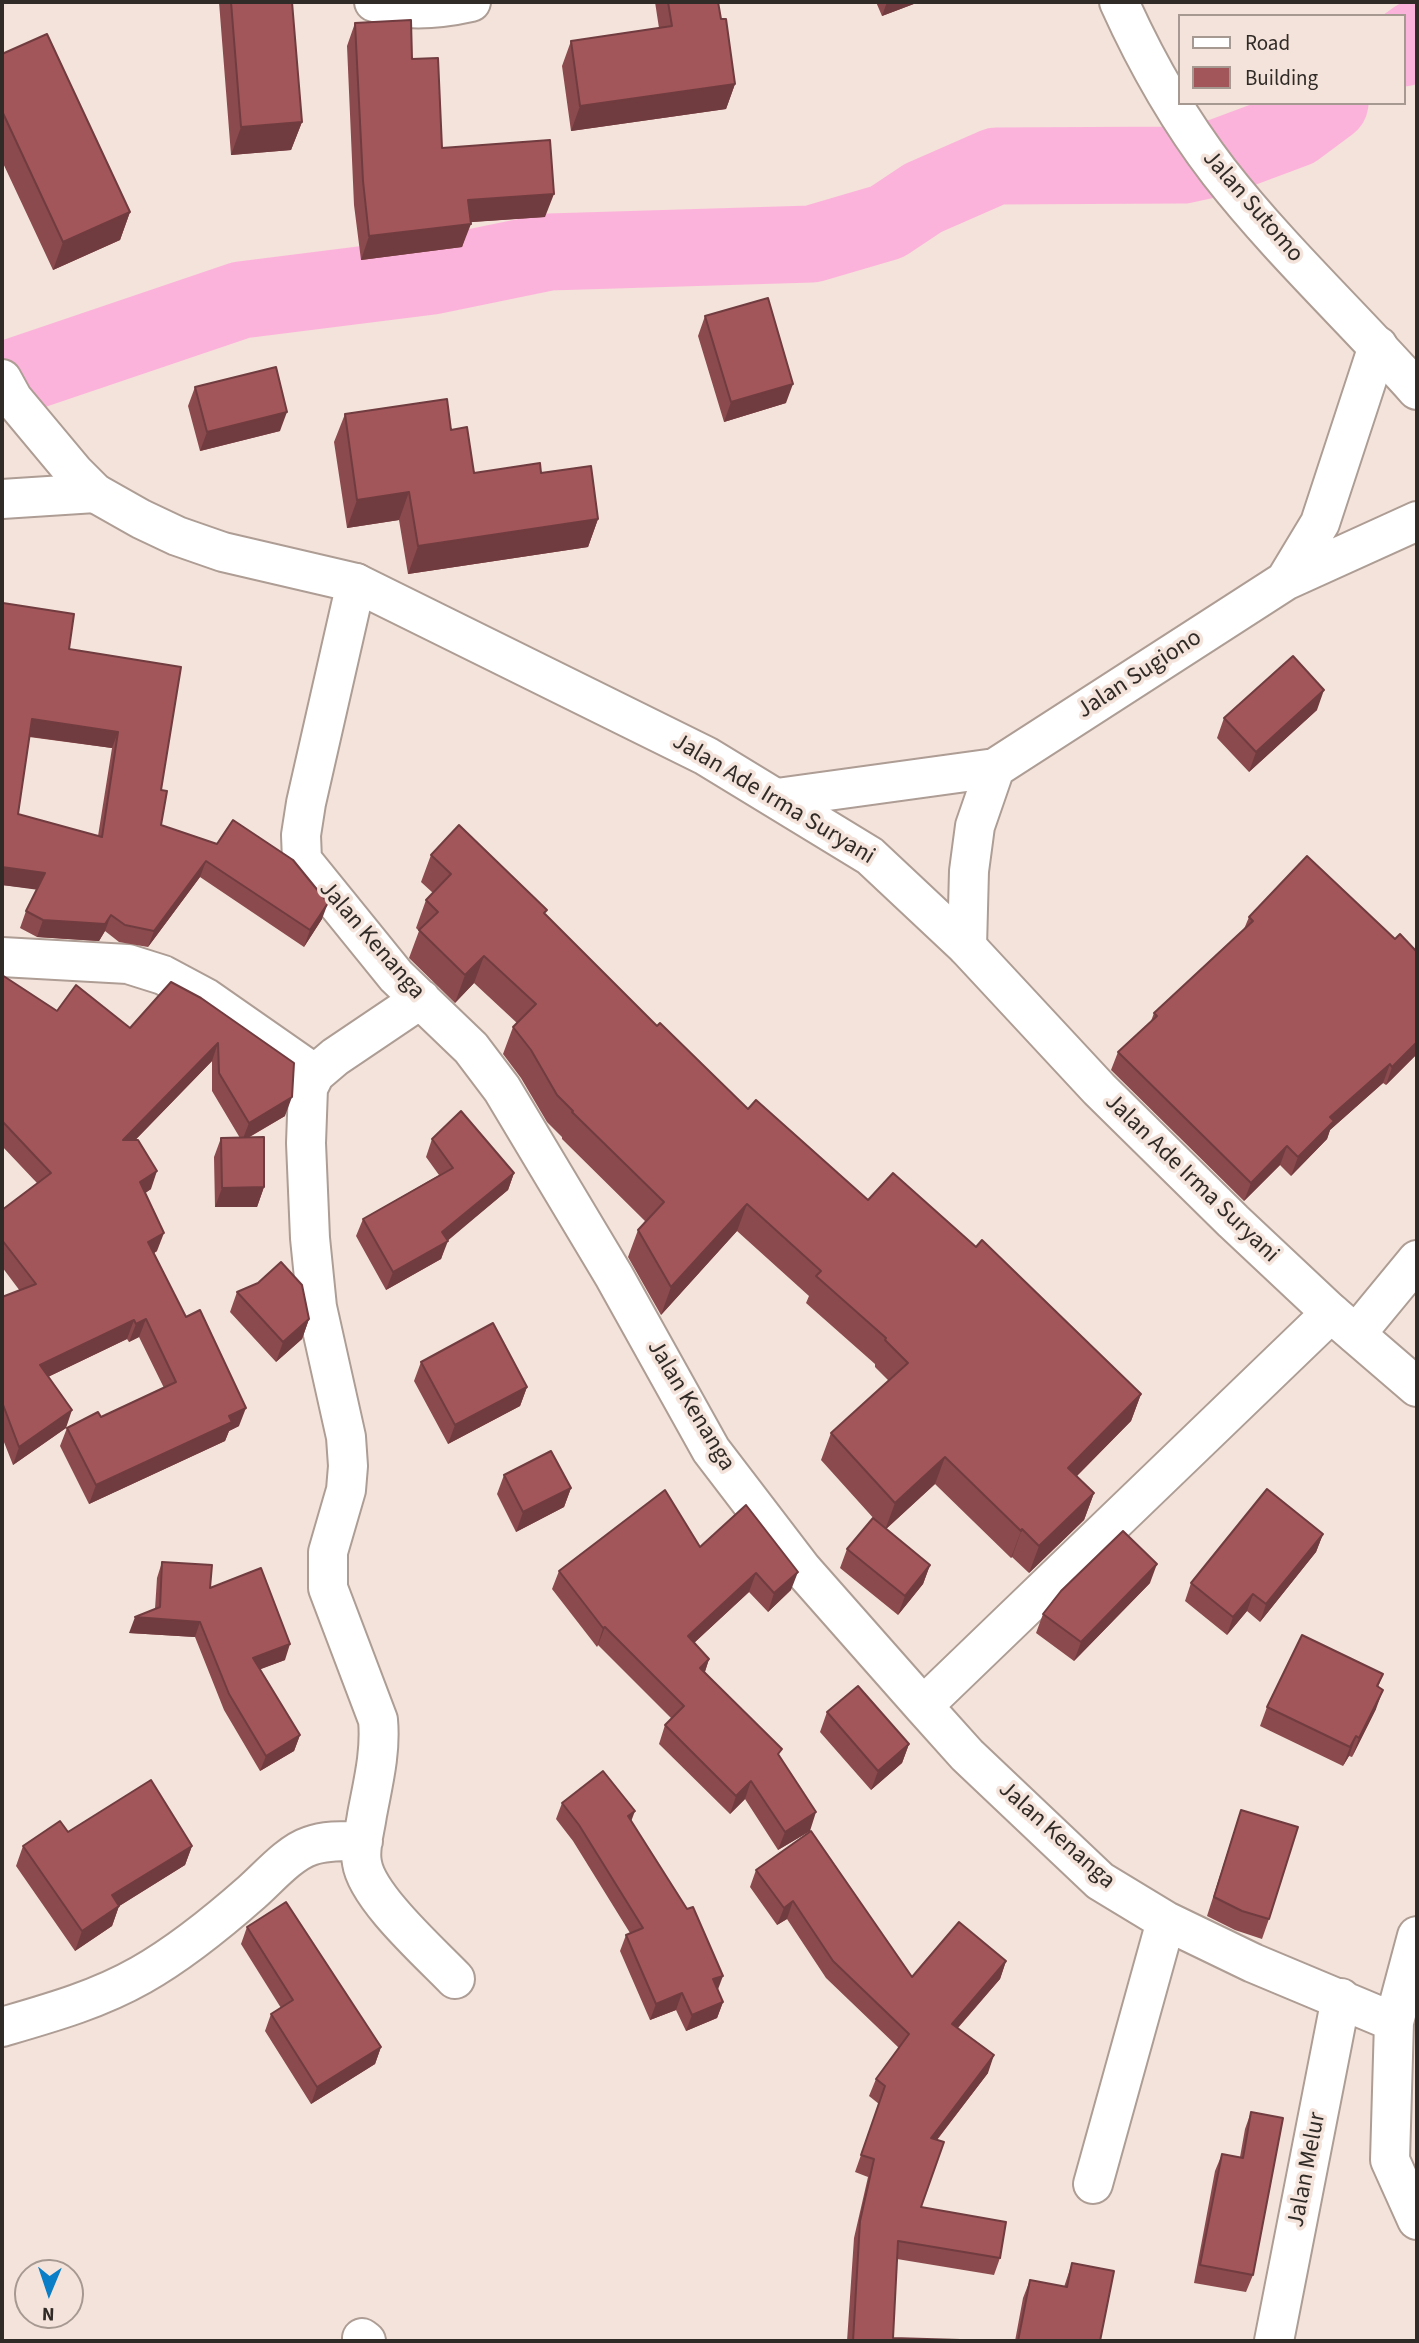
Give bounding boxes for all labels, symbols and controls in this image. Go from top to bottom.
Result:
legend [1178,14,1405,105]
text: Road [1245,28,1290,58]
text: Building [1245,63,1318,93]
street label: Jalan Sutomo [1195,145,1309,269]
street label: Jalan Sugiono [1072,624,1208,726]
street label: Jalan Ade Irma Suryani [667,728,879,872]
street label: Jalan Kenanga [312,876,430,1006]
street label: Jalan Ade Irma Suryani [1098,1088,1284,1270]
street label: Jalan Kenanga [640,1335,740,1477]
street label: Jalan Kenanga [992,1776,1120,1896]
street label: Jalan Melur [1283,2110,1333,2230]
north arrow [14,2259,84,2329]
text: N [42,2300,55,2327]

